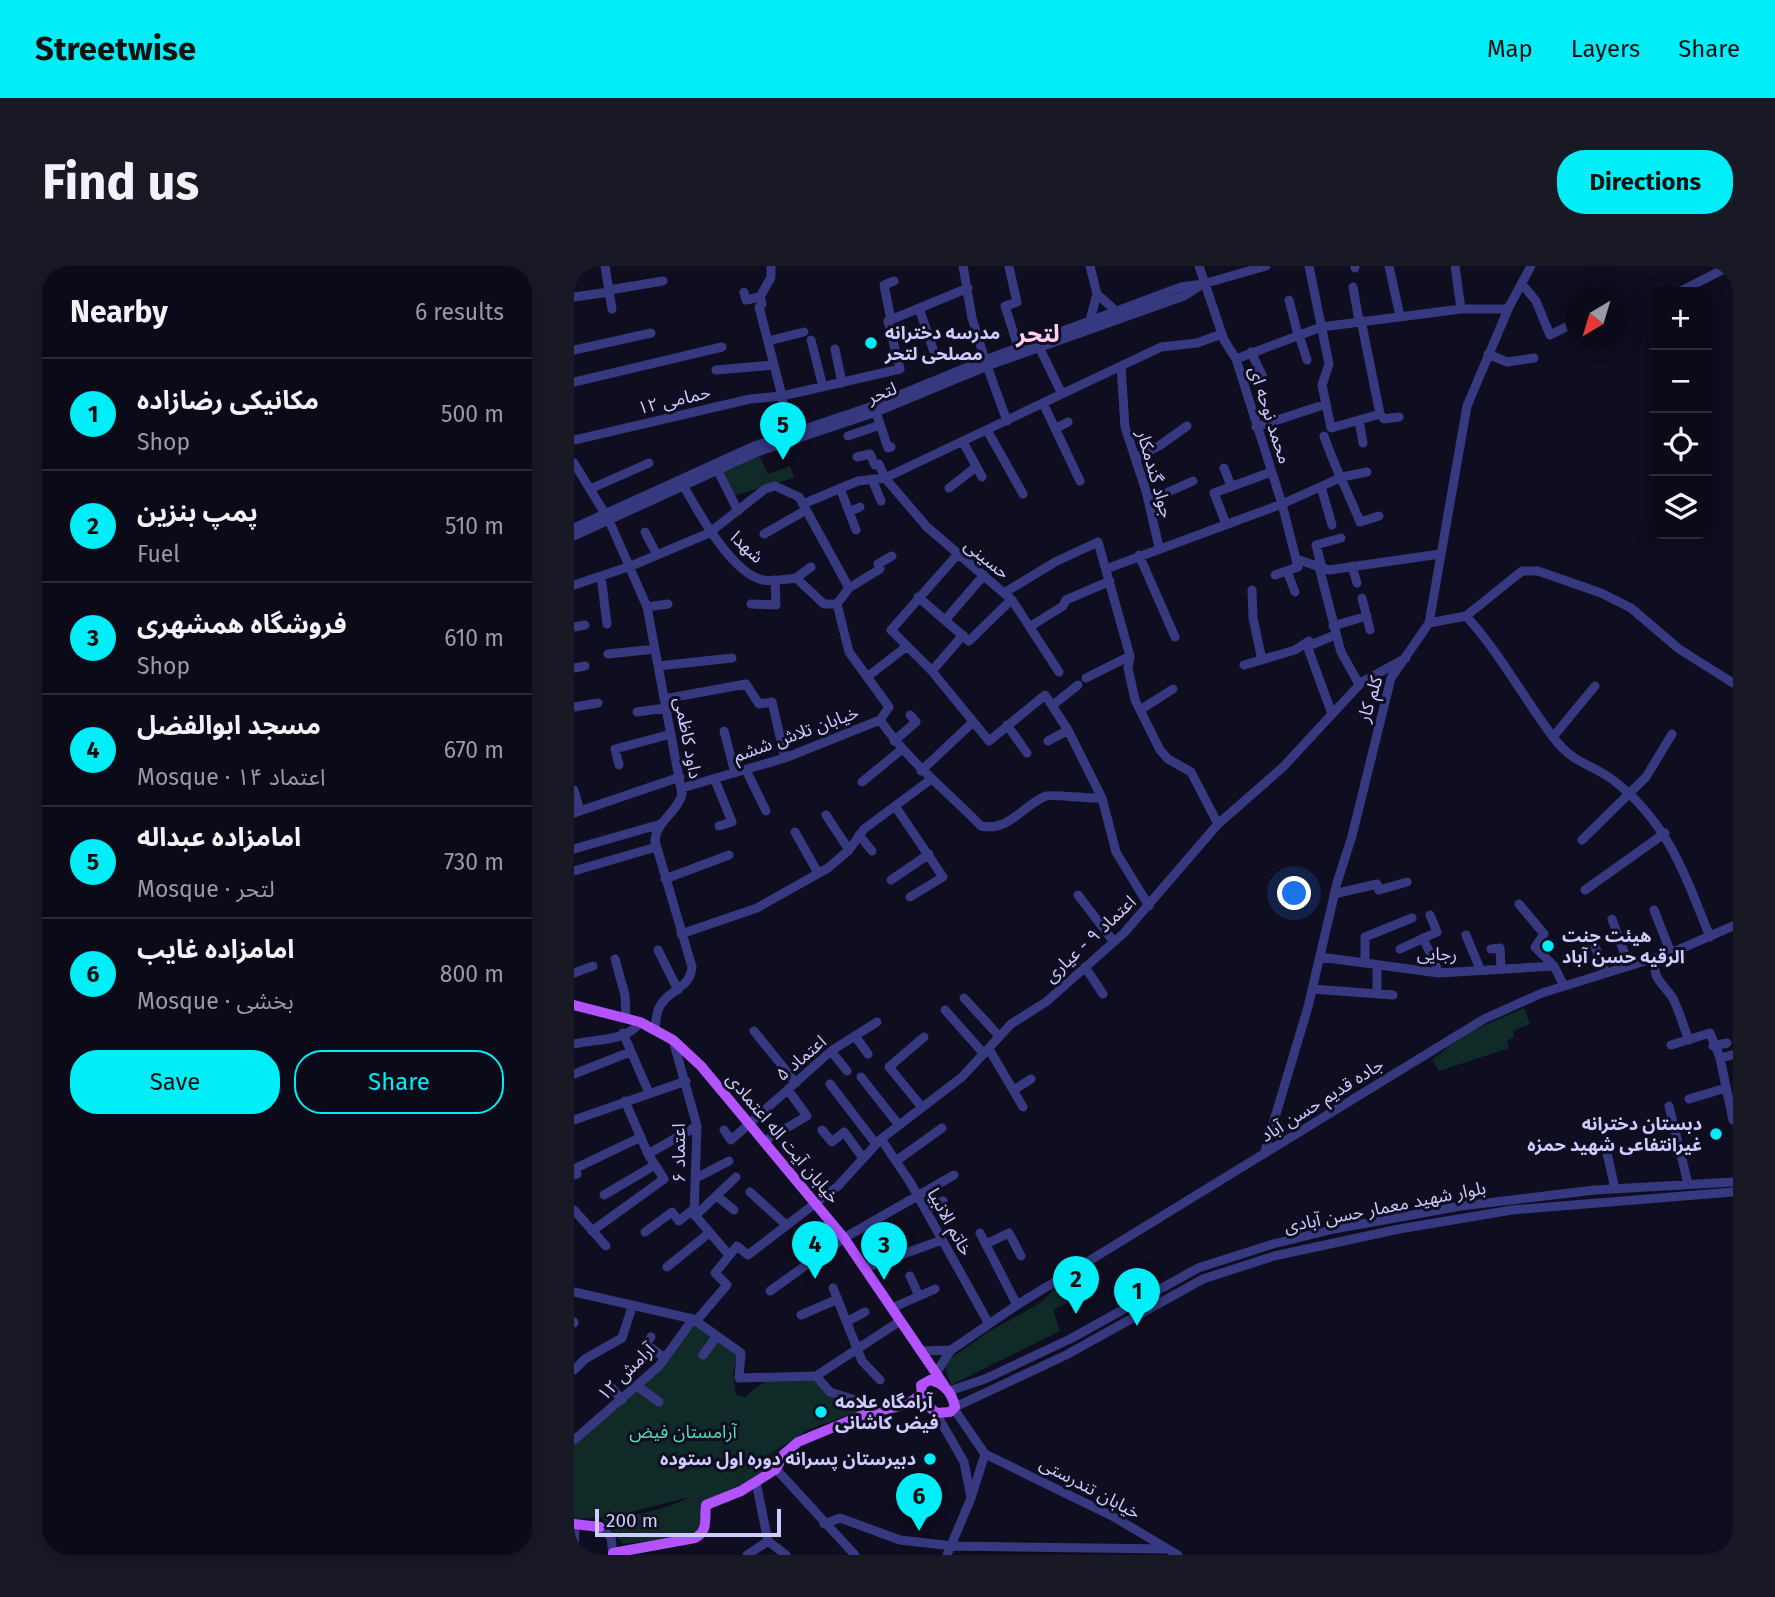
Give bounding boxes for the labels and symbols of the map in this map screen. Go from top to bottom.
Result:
north arrow [1565,287,1628,350]
district label: لتحر [1015,320,1060,348]
place label: مدرسه دخترانه مصلحی لتحر [884,322,1000,365]
marker: مدرسه دخترانه مصلحی لتحر [863,335,879,351]
street label: محمد نوحه ای [1244,364,1296,466]
street label: لتحر [863,377,900,409]
street label: حمامی ۱۲ [635,381,713,419]
pin: 5 [760,402,806,460]
street label: جواد گندمکار [1132,427,1178,520]
street label: شهدا [726,526,768,568]
street label: حسینی [960,534,1014,584]
street label: کلم کار [1352,673,1389,726]
street label: داود کاظمی [669,695,707,781]
street label: خیابان تلاش ششم [730,701,862,769]
your location [1277,876,1311,910]
street label: اعتماد ۹ - عیاری [1040,891,1140,987]
place label: هیئت جنت الرقیه حسن آباد [1562,925,1685,968]
marker: هیئت جنت الرقیه حسن آباد [1540,938,1556,954]
street label: رجایی [1417,943,1457,965]
street label: اعتماد ۵ [771,1030,831,1086]
street label: جاده قدیم حسن آباد [1256,1053,1389,1148]
street label: خیابان آیت اله اعتمادی [722,1068,844,1208]
place label: دبستان دخترانه غیرانتفاعی شهید حمزه [1527,1113,1702,1156]
street label: اعتماد ۶ [668,1123,690,1183]
marker: دبستان دخترانه غیرانتفاعی شهید حمزه [1708,1126,1724,1142]
street label: بلوار شهید معمار حسن آبادی [1282,1177,1488,1237]
street label: خاتم الانبیا [921,1184,978,1261]
pin: 4 [792,1221,838,1279]
pin: 3 [861,1222,907,1280]
pin: 2 [1053,1256,1099,1314]
pin: 1 [1114,1268,1160,1326]
street label: آرامش ۱۲ [593,1338,660,1405]
place label: آرامگاه علامه فیض کاشانی [835,1391,939,1434]
marker: آرامگاه علامه فیض کاشانی [813,1404,829,1420]
park label: آرامستان فیض [629,1421,738,1443]
place label: دبیرستان پسرانه دوره اول ستوده [660,1448,916,1471]
marker: دبیرستان پسرانه دوره اول ستوده [922,1451,938,1467]
street label: خیابان تندرستی [1036,1452,1144,1524]
pin: 6 [896,1473,942,1531]
scale bar [595,1506,780,1538]

